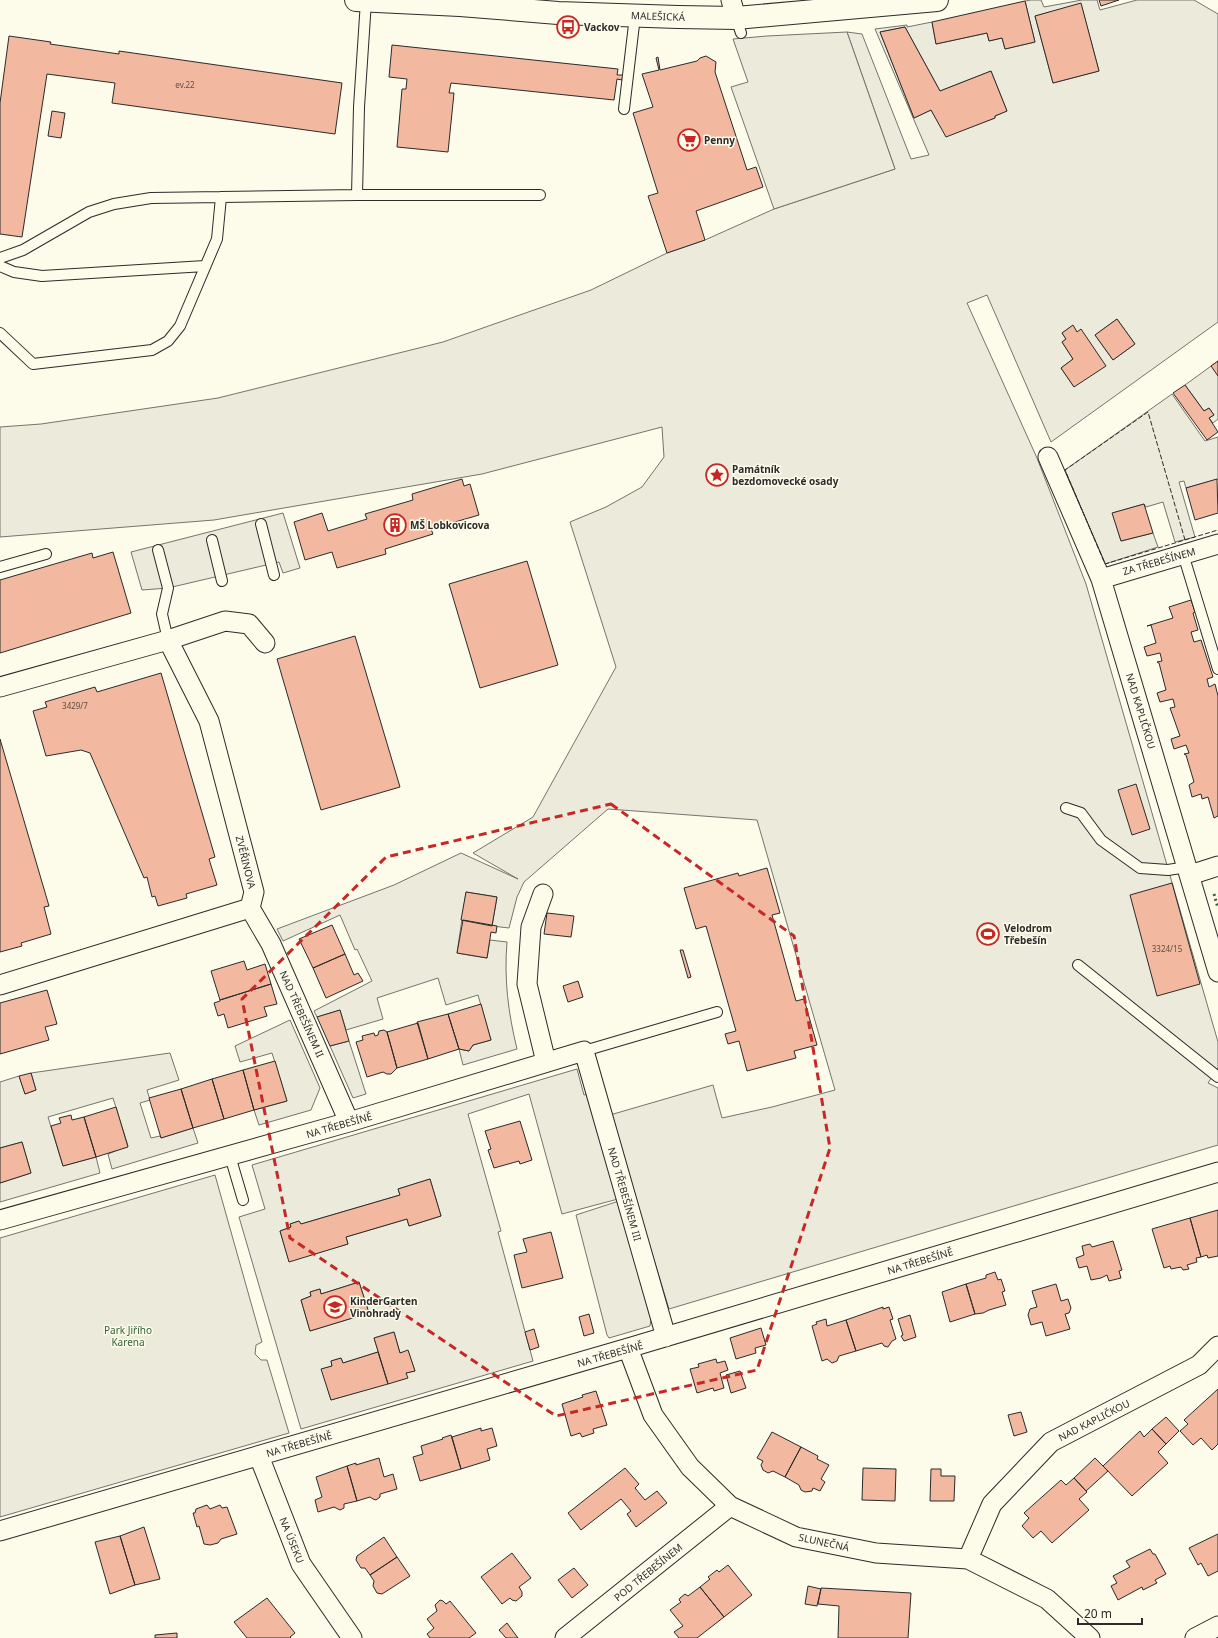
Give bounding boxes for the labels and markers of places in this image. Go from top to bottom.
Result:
bus stop icon: Vackov [555,14,581,40]
place label: Vackov [584,20,620,34]
supermarket icon: Penny [676,127,702,153]
place label: Penny [704,133,735,147]
place icon: Památník bezdomovecké osady [704,462,730,488]
place label: Památník bezdomovecké osady [732,462,839,488]
building icon: MŠ Lobkovicova [382,512,408,538]
place label: MŠ Lobkovicova [410,518,490,532]
sports icon: Velodrom Třebešín [975,921,1001,947]
place label: Velodrom Třebešín [1004,921,1052,947]
school or university icon: KinderGarten Vinohrady [322,1294,348,1320]
place label: KinderGarten Vinohrady [350,1294,417,1320]

